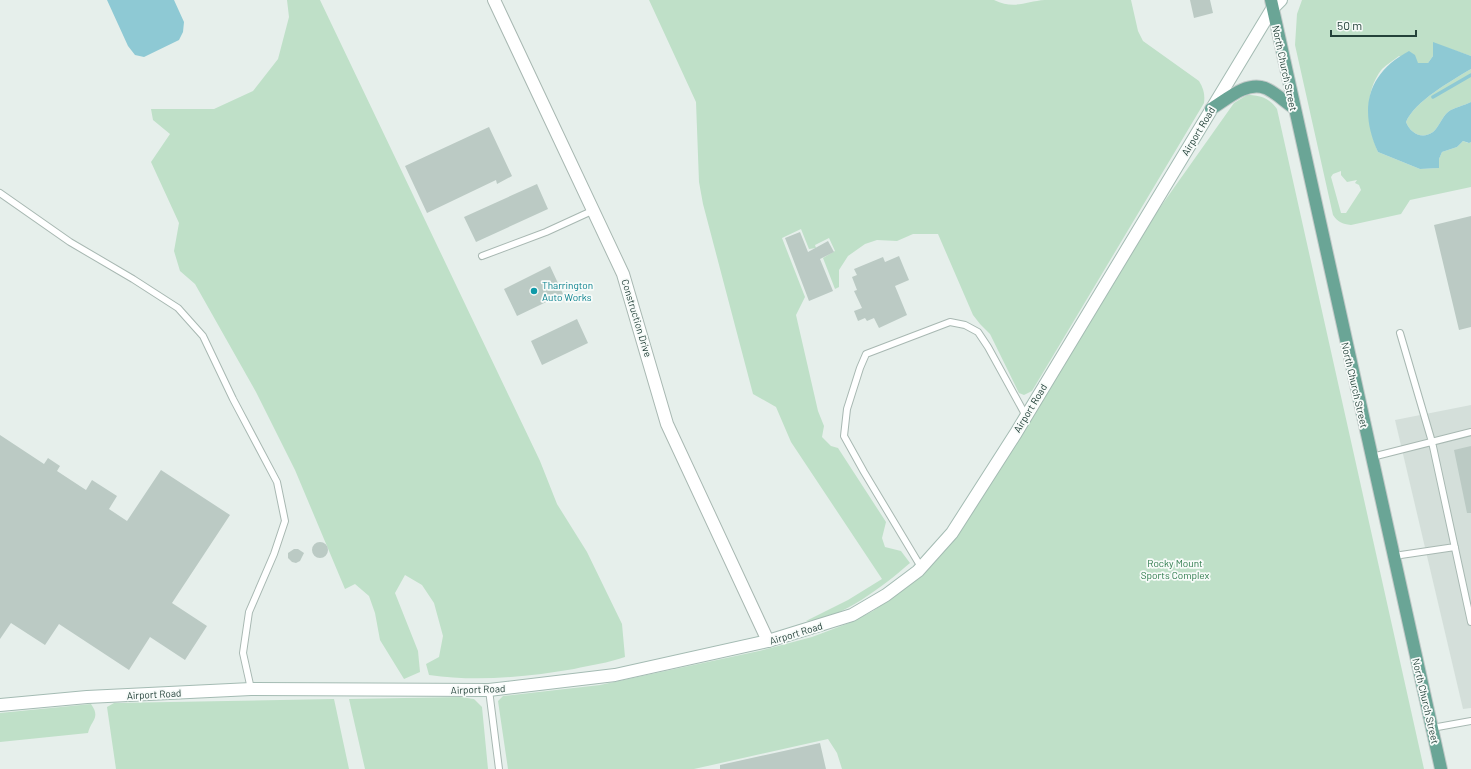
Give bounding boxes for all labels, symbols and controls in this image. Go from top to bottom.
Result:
scale bar [1331,12,1416,38]
text: 50 m [1337,18,1362,32]
street label: North Church Street [1270,24,1300,112]
street label: Airport Road [1179,104,1217,158]
street label: Construction Drive [619,278,655,358]
place label: Tharrington Auto Works [542,279,593,303]
marker: Tharrington Auto Works [529,286,539,296]
street label: North Church Street [1339,341,1371,429]
street label: Airport Road [1011,381,1049,435]
park label: Rocky Mount Sports Complex [1141,557,1209,581]
street label: Airport Road [768,619,824,647]
street label: North Church Street [1410,657,1442,745]
street label: Airport Road [450,682,506,696]
street label: Airport Road [126,687,182,701]

